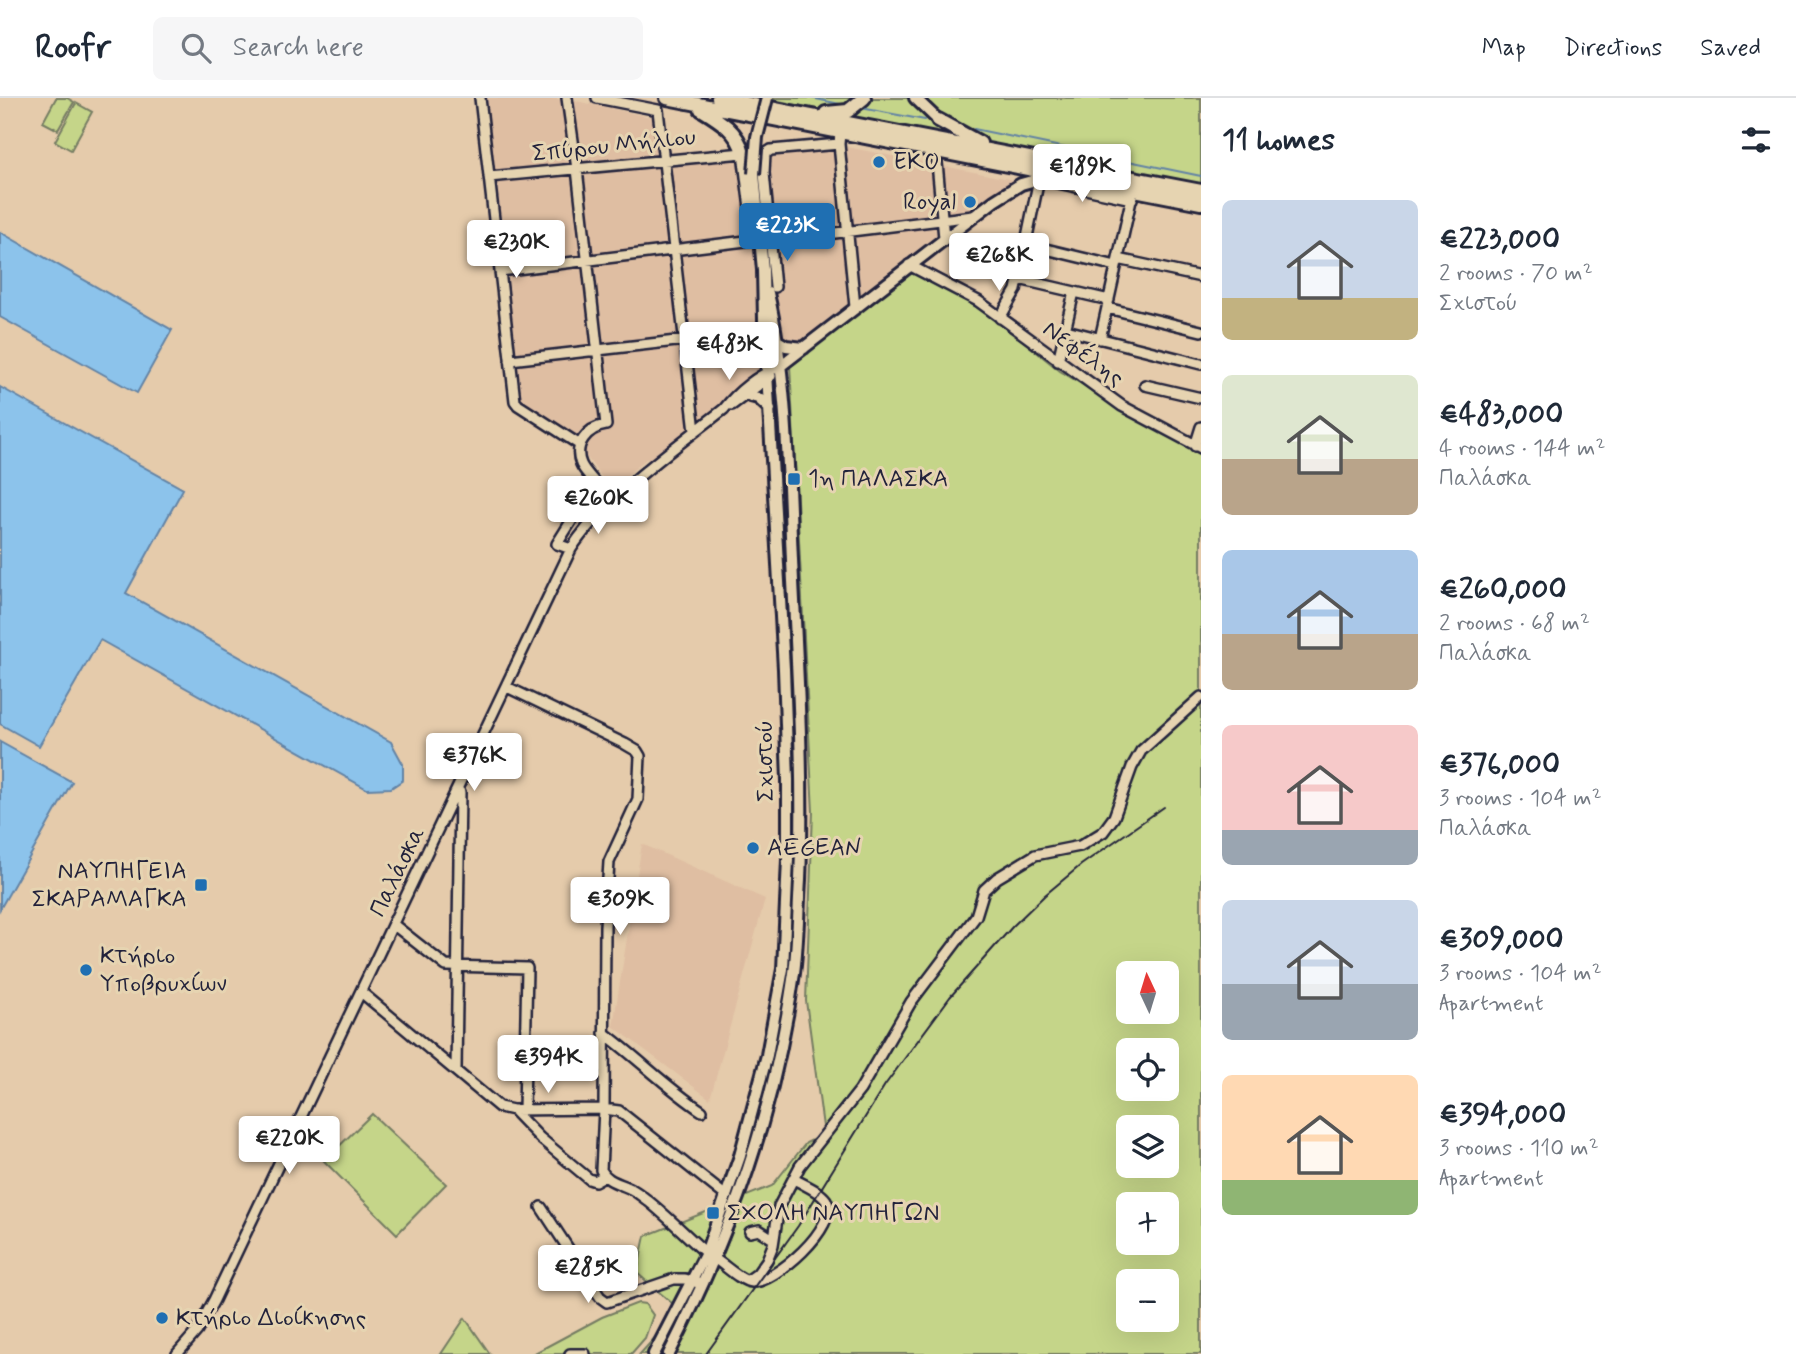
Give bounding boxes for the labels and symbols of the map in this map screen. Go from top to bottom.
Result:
street label: Σπύρου Μήλιου [531,122,697,170]
pin: €189K [1033,144,1131,204]
place label: EKO [893,147,940,178]
marker: EKO [871,154,887,170]
place label: Royal [903,187,956,218]
marker: Royal [962,194,978,210]
pin: €223K [738,204,836,263]
pin: €230K [467,220,565,280]
pin: €268K [950,234,1048,293]
street label: Νεφέλης [1036,313,1130,394]
pin: €483K [680,322,778,382]
place label: 1η ΠΑΛΑΣΚΑ [808,464,949,495]
marker: 1η ΠΑΛΑΣΚΑ [786,471,802,487]
pin: €260K [549,476,647,536]
street label: Σχιστού [750,720,782,802]
pin: €376K [425,734,523,793]
street label: Παλάσκα [363,822,433,922]
place label: AEGEAN [767,833,862,864]
marker: AEGEAN [745,840,761,856]
place label: ΝΑΥΠΗΓΕΙΑ ΣΚΑΡΑΜΑΓΚΑ [32,856,187,915]
marker: ΝΑΥΠΗΓΕΙΑ ΣΚΑΡΑΜΑΓΚΑ [193,877,209,893]
pin: €309K [571,878,669,937]
place label: Κτήριο Υποβρυχίων [100,941,227,1000]
north arrow [1116,961,1180,1024]
marker: Κτήριο Υποβρυχίων [78,962,94,978]
pin: €394K [499,1035,597,1095]
pin: €220K [240,1116,338,1176]
place label: ΣΧΟΛΗ ΝΑΥΠΗΓΩΝ [727,1198,940,1229]
marker: ΣΧΟΛΗ ΝΑΥΠΗΓΩΝ [705,1205,721,1221]
pin: €285K [539,1246,637,1305]
place label: Κτήριο Διοίκησης [176,1303,366,1334]
marker: Κτήριο Διοίκησης [154,1310,170,1326]

